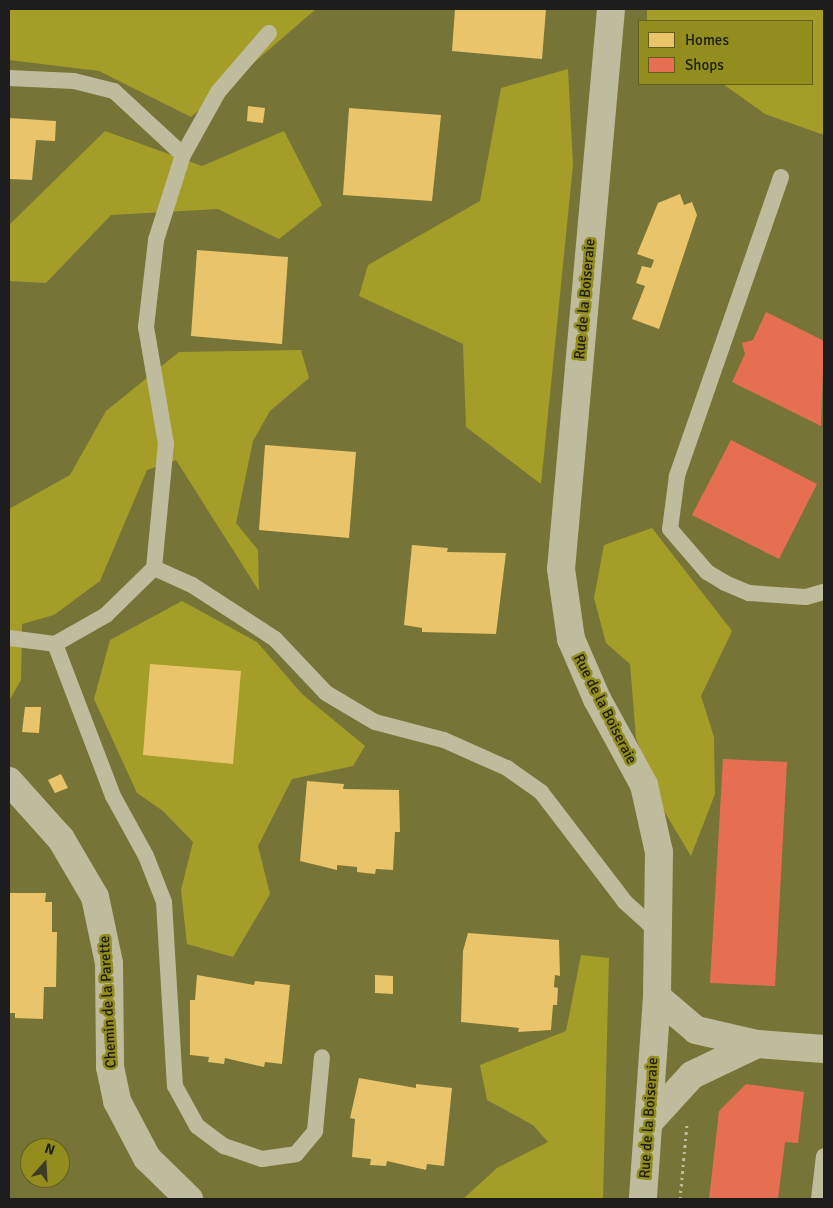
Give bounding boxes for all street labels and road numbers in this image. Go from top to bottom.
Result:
street label: Rue de la Boiseraie [571,238,599,360]
street label: Rue de la Boiseraie [569,651,641,767]
street label: Chemin de la Parette [96,935,120,1069]
street label: Rue de la Boiseraie [636,1057,662,1179]

